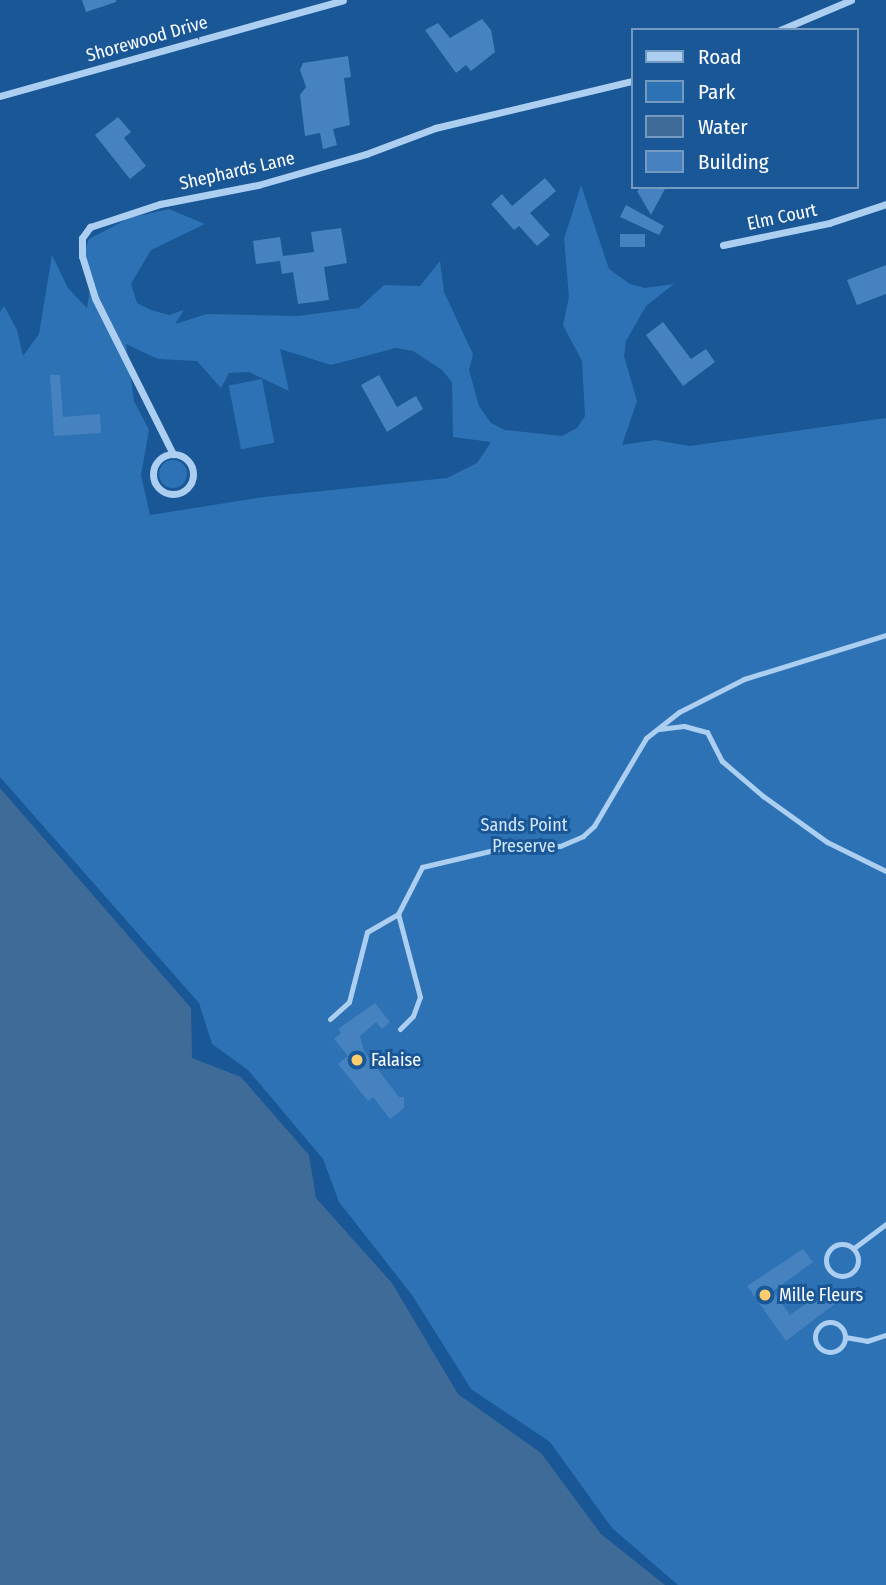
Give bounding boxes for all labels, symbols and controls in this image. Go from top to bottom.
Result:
street label: Shorewood Drive [84,11,210,67]
legend [630,28,858,189]
text: Road [698,44,742,70]
text: Park [698,79,735,105]
text: Water [698,114,748,140]
street label: Shephards Lane [177,147,297,195]
text: Building [698,149,769,175]
street label: Elm Court [745,199,819,235]
park label: Sands Point Preserve [480,815,568,858]
place label: Falaise [371,1049,421,1071]
marker: Falaise [349,1052,365,1068]
place label: Mille Fleurs [779,1284,863,1306]
marker: Mille Fleurs [757,1287,773,1303]

